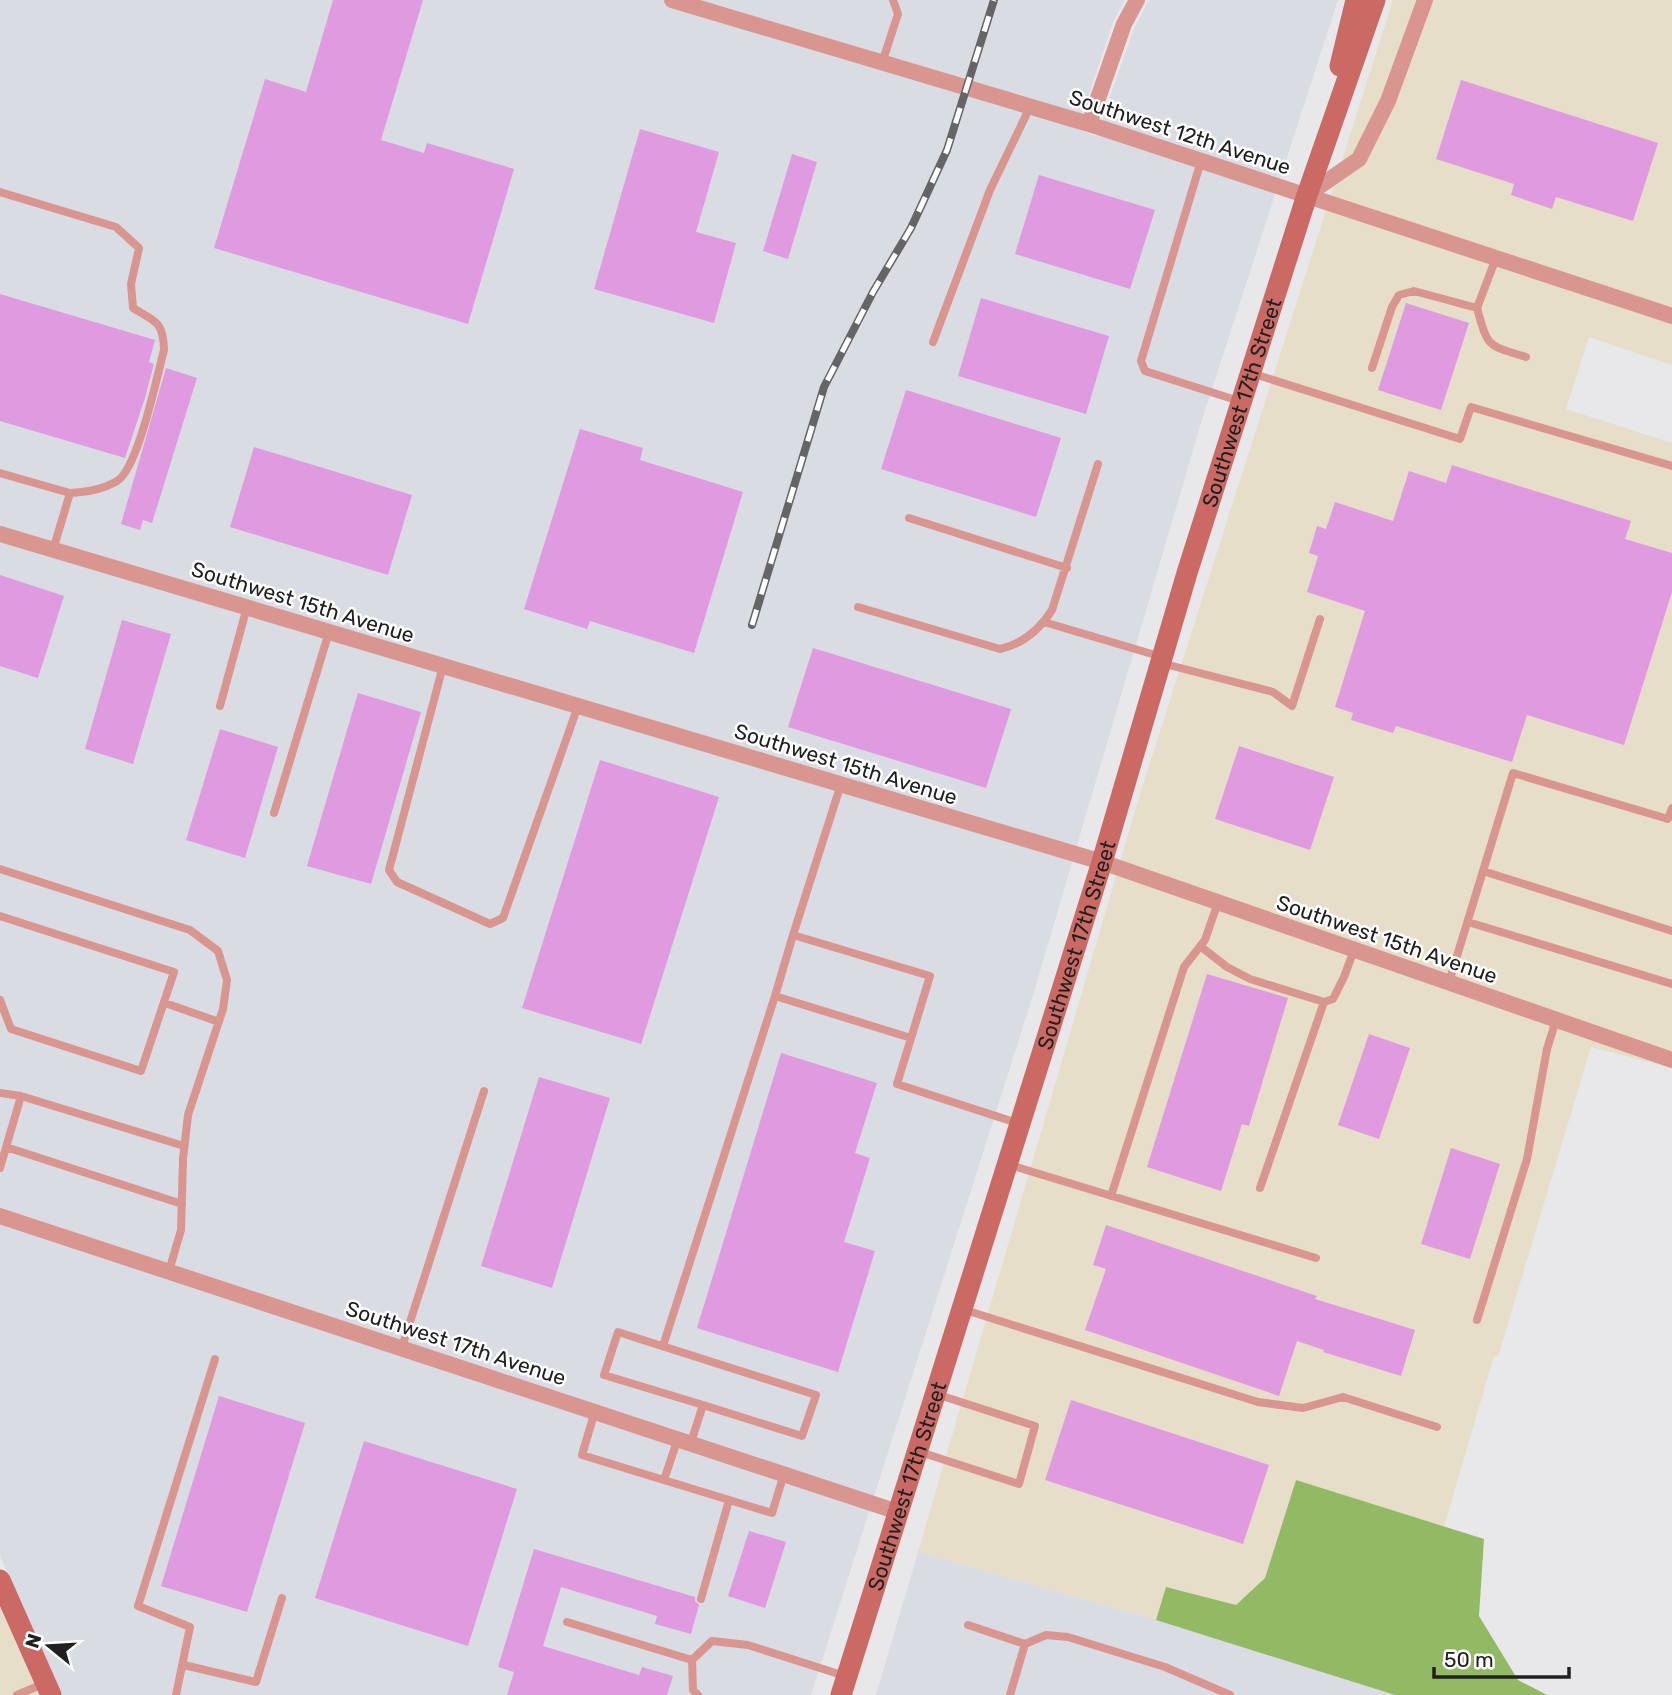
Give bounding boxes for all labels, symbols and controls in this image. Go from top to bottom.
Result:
street label: Southwest 12th Avenue [1066,84,1294,180]
street label: Southwest 17th Street [1196,295,1286,510]
street label: Southwest 15th Avenue [189,556,417,648]
street label: Southwest 15th Avenue [732,718,960,810]
street label: Southwest 17th Street [1032,837,1120,1053]
street label: Southwest 15th Avenue [1273,889,1501,989]
street label: Southwest 17th Avenue [343,1296,569,1390]
street label: Southwest 17th Street [862,1378,951,1594]
north arrow [14,1611,84,1681]
text: N [20,1631,46,1651]
scale bar [1434,1636,1569,1680]
text: 50 m [1444,1647,1494,1672]

